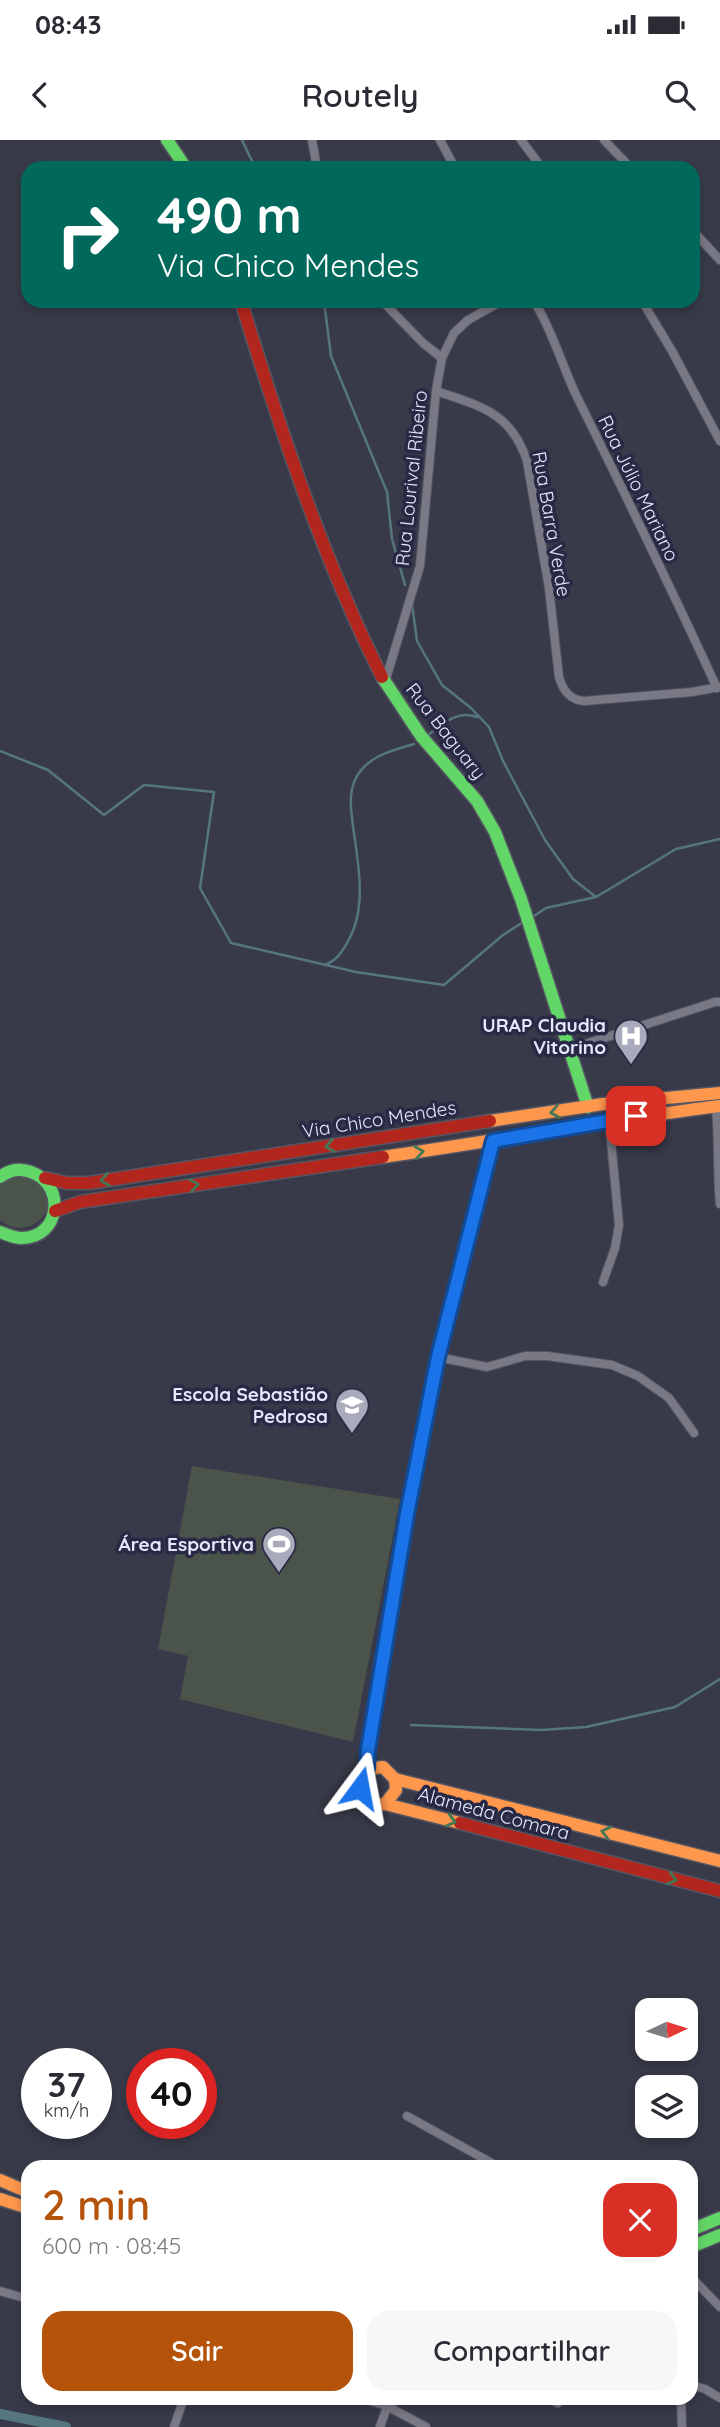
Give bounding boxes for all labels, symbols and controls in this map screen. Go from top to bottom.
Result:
text: 08:43 [35,8,102,41]
text: Routely [301,75,419,115]
icon: back [21,76,59,114]
icon: search [661,76,699,114]
text: 490 m [157,184,302,245]
icon: right [42,189,133,280]
text: Via Chico Mendes [157,245,419,285]
street label: Rua Lourival Ribeiro [390,389,432,567]
street label: Rua Júlio Mariano [593,411,685,565]
street label: Rua Barra Verde [527,449,577,599]
street label: Rua Baguary [401,678,491,784]
place label: URAP Claudia Vitorino [482,1013,606,1059]
hospital icon: URAP Claudia Vitorino [612,1017,650,1066]
pin [606,1086,666,1146]
street label: Via Chico Mendes [300,1095,458,1143]
icon: arrive [617,1097,655,1135]
one-way arrow [549,1104,561,1119]
one-way arrow [324,1138,336,1153]
one-way arrow [413,1145,425,1160]
one-way arrow [99,1172,111,1187]
one-way arrow [188,1178,200,1193]
place label: Escola Sebastião Pedrosa [172,1382,328,1428]
school or university icon: Escola Sebastião Pedrosa [333,1386,371,1435]
sports icon: Área Esportiva [260,1525,298,1574]
place label: Área Esportiva [119,1532,254,1556]
position arrow [323,1751,397,1825]
street label: Alameda Comara [416,1781,572,1845]
one-way arrow [445,1813,457,1828]
one-way arrow [600,1826,612,1840]
one-way arrow [665,1871,677,1885]
north arrow [635,1998,698,2062]
map controls [635,1998,698,2138]
speed limit sign: 40 [126,2048,217,2139]
text: 37 [47,2062,86,2106]
button: layers [635,2075,698,2138]
text: km/h [44,2099,89,2122]
text: 2 min [42,2178,150,2231]
button: close [603,2183,677,2257]
text: 600 m · 08:45 [42,2231,181,2260]
button: Sair [42,2311,353,2391]
button: Compartilhar [367,2311,677,2391]

